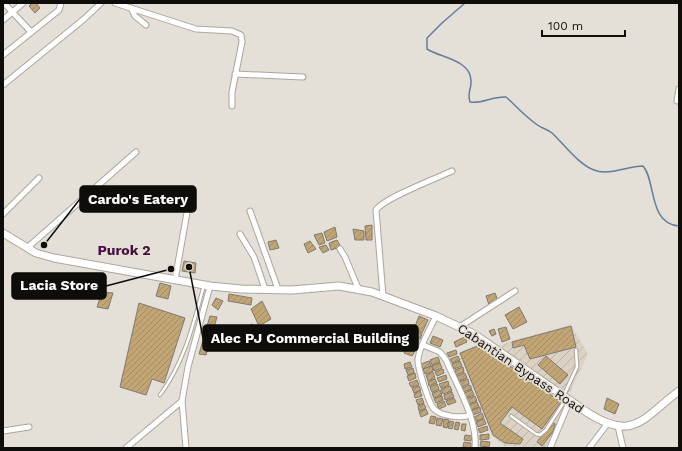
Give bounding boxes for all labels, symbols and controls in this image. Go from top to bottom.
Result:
scale bar [542,12,625,38]
text: 100 m [548,19,583,33]
callout: Cardo's Eatery [80,186,196,212]
text: Cardo's Eatery [88,191,188,207]
district label: Purok 2 [97,242,151,258]
callout: Lacia Store [12,273,106,299]
text: Lacia Store [20,277,98,293]
street label: Cabantian Bypass Road [455,321,587,416]
callout: Alec PJ Commercial Building [203,325,418,351]
text: Alec PJ Commercial Building [211,330,409,346]

